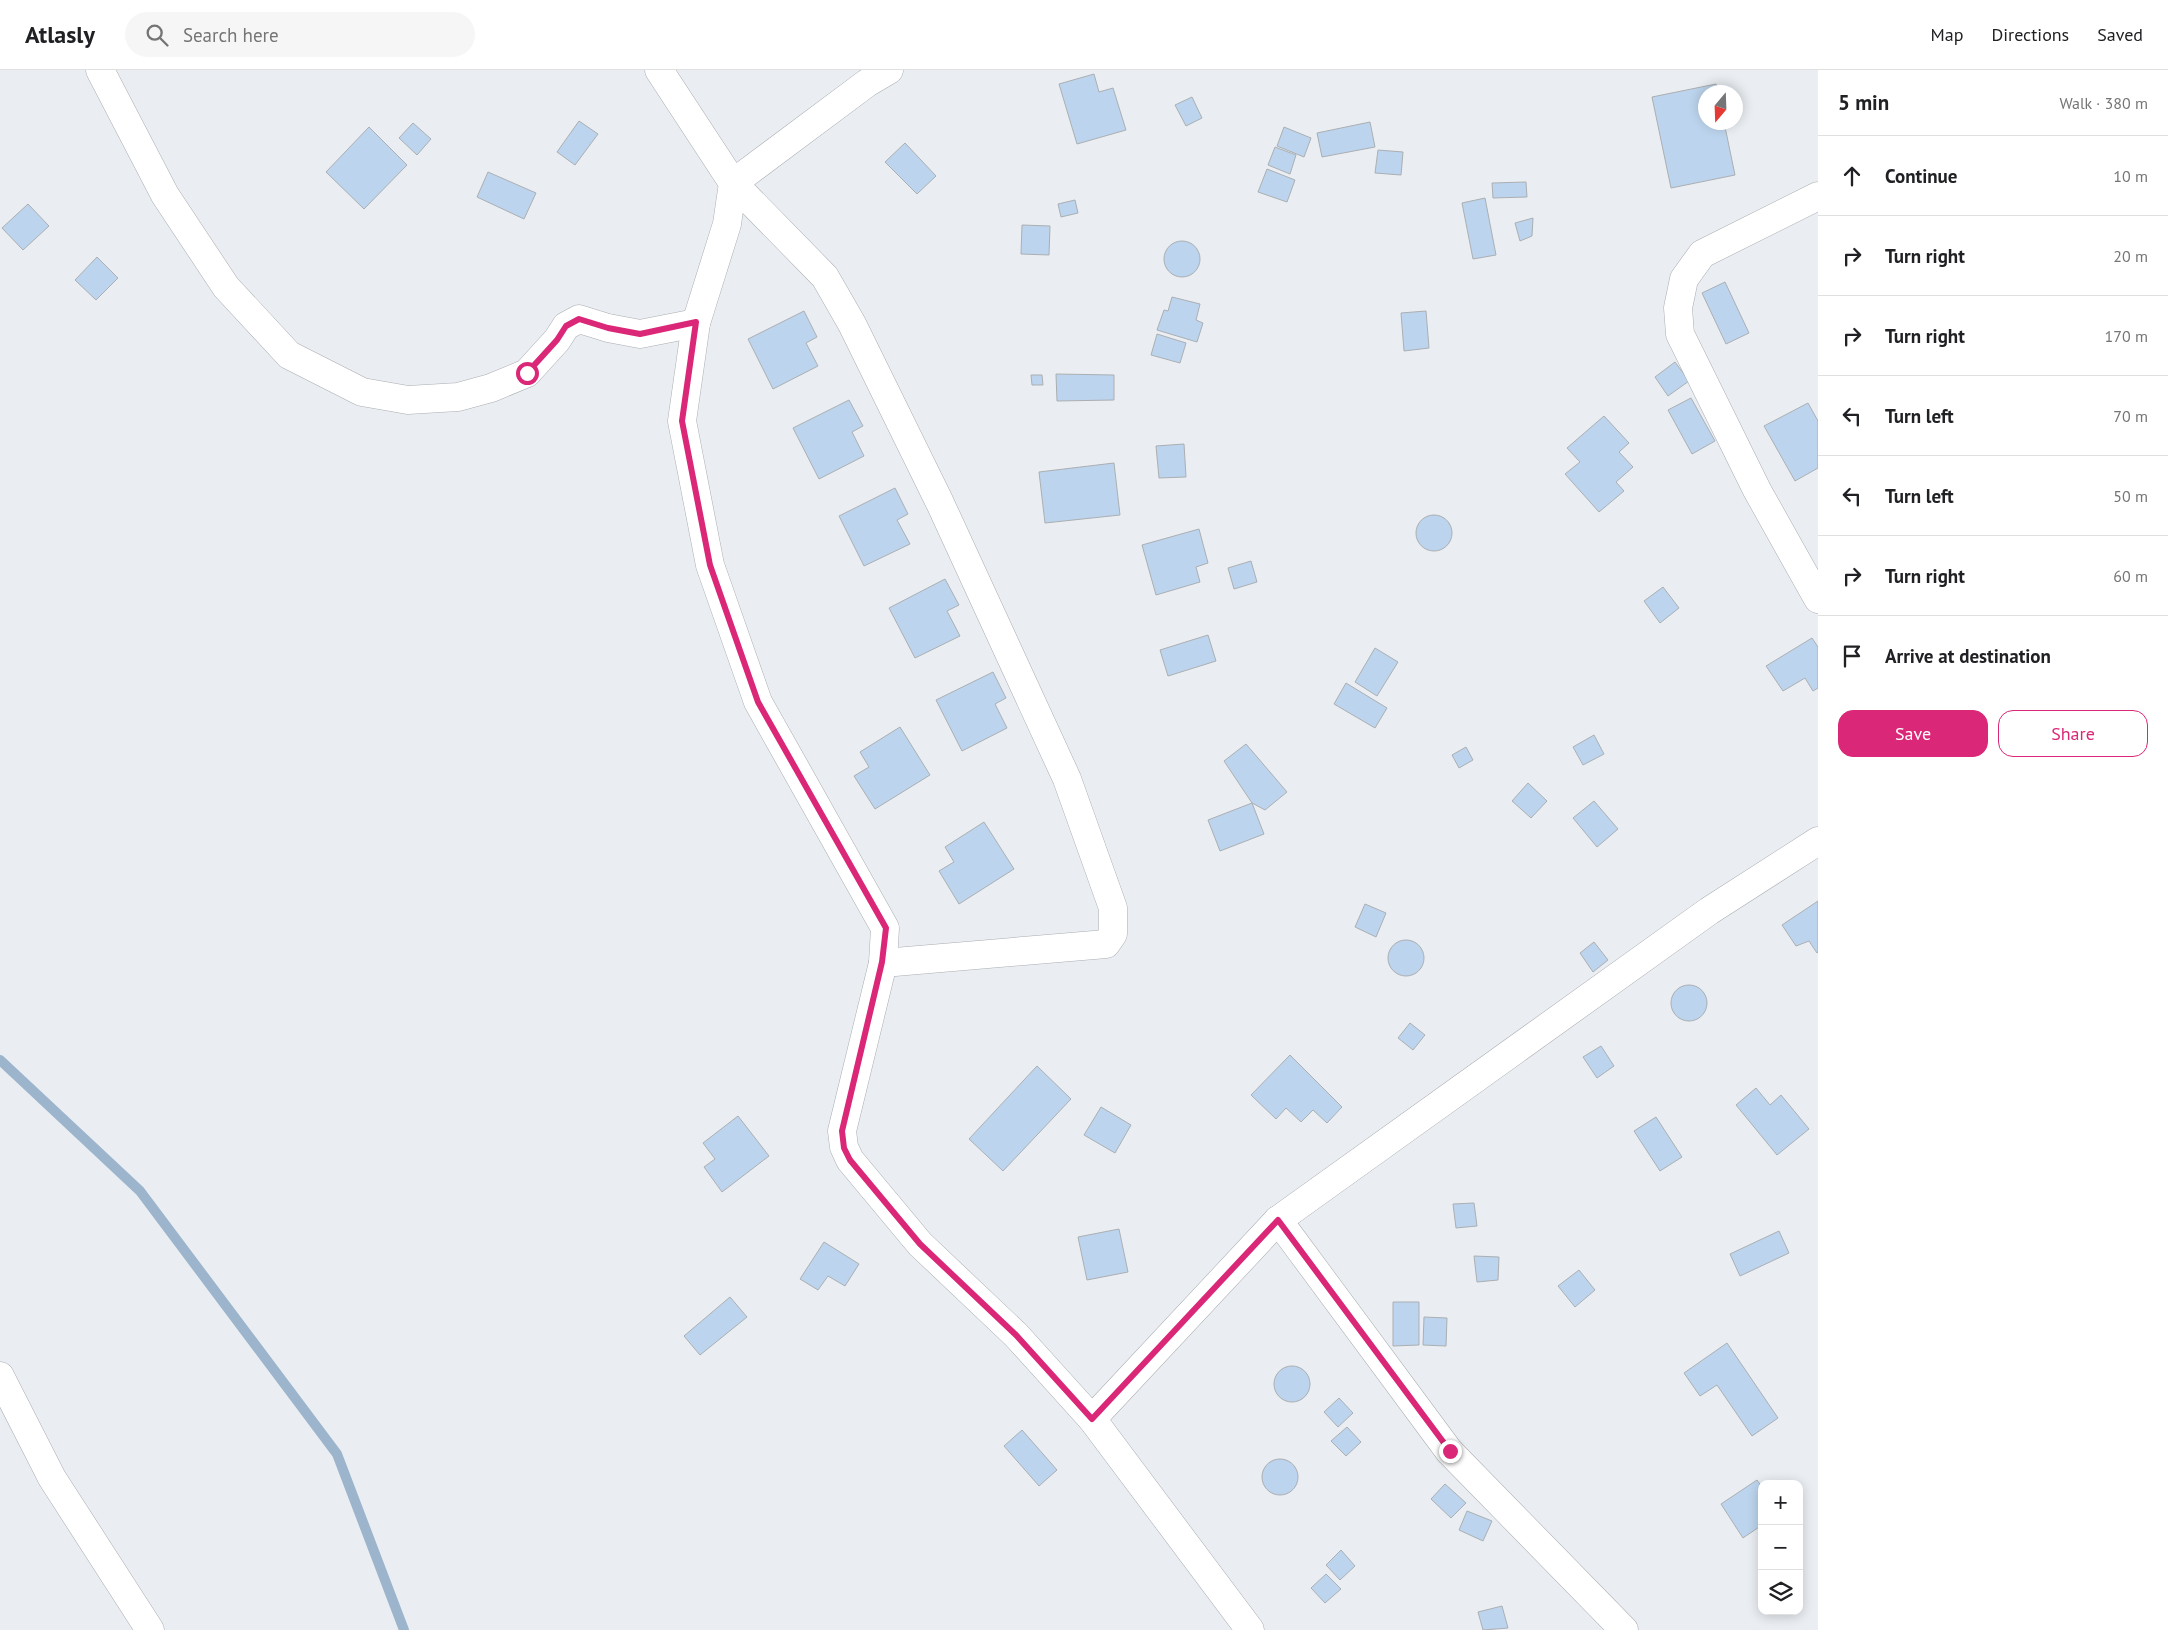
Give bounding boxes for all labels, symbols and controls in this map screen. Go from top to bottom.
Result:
search box [125,12,475,57]
text: Atlasly [25,19,95,50]
icon: search [143,21,171,49]
text: Search here [183,23,279,47]
text: Map [1931,23,1963,46]
text: Directions [1991,23,2069,46]
text: Saved [2097,23,2143,46]
north arrow [1698,85,1743,130]
text: 5 min [1838,89,1889,116]
text: Walk · 380 m [2059,93,2148,113]
icon: ahead [1838,162,1866,190]
text: Continue [1885,164,1957,188]
text: 10 m [2113,166,2148,186]
icon: right [1838,242,1866,270]
text: Turn right [1885,244,1965,268]
text: 20 m [2113,246,2148,266]
icon: right [1838,322,1866,350]
text: Turn right [1885,324,1965,348]
text: 170 m [2105,326,2148,346]
route start [516,362,539,385]
icon: left [1838,402,1866,430]
text: Turn left [1885,404,1954,428]
text: 70 m [2113,406,2148,426]
icon: left [1838,482,1866,510]
text: Turn left [1885,484,1954,508]
text: 50 m [2113,486,2148,506]
icon: right [1838,562,1866,590]
text: Turn right [1885,564,1965,588]
text: 60 m [2113,566,2148,586]
icon: arrive [1838,642,1866,670]
text: Arrive at destination [1885,644,2051,668]
button: Save [1838,710,1988,757]
button: Share [1998,710,2148,757]
route end [1439,1440,1462,1463]
map controls [1758,1480,1803,1615]
button: + [1758,1480,1803,1525]
button: − [1758,1525,1803,1570]
button: layers [1758,1570,1803,1615]

